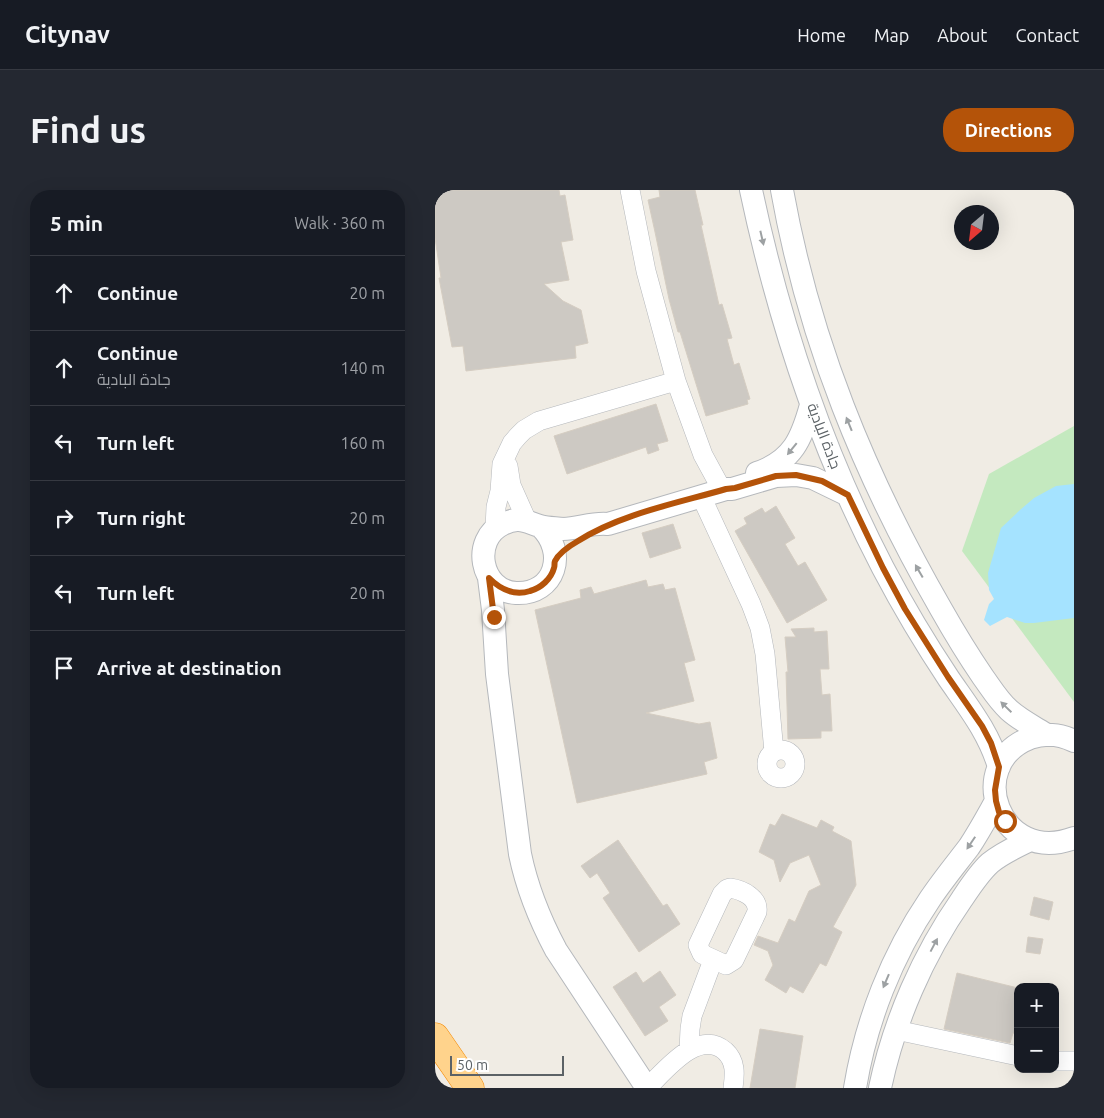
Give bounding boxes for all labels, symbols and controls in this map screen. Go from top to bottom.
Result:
text: Citynav [25,21,110,48]
text: Home [797,25,846,45]
text: Map [874,25,909,45]
text: About [937,25,987,45]
text: Contact [1015,25,1079,45]
button: Directions [943,108,1074,152]
text: Find us [30,110,146,150]
north arrow [954,205,999,250]
text: 5 min [50,211,103,235]
text: Walk · 360 m [294,214,385,232]
one-way arrow [758,230,766,245]
icon: ahead [50,279,78,307]
text: Continue [97,282,178,304]
text: 20 m [349,284,385,302]
text: Continue [97,342,178,364]
icon: ahead [50,354,78,382]
text: 140 m [340,359,385,377]
text: جادة البادية [97,370,171,388]
street label: جادة البادية [804,401,845,471]
one-way arrow [845,417,853,431]
icon: left [50,429,78,457]
text: Turn left [97,432,175,454]
text: 160 m [340,434,385,452]
one-way arrow [787,442,798,455]
icon: right [50,504,78,532]
text: Turn right [97,507,185,529]
text: 20 m [349,509,385,527]
one-way arrow [915,563,923,578]
icon: left [50,579,78,607]
text: Turn left [97,582,175,604]
text: 20 m [349,584,385,602]
route end [483,606,506,629]
icon: arrive [50,654,78,682]
text: Arrive at destination [97,657,282,679]
one-way arrow [1001,701,1013,713]
route start [994,810,1017,833]
one-way arrow [966,836,976,850]
one-way arrow [930,937,938,952]
one-way arrow [882,974,890,988]
map controls [1014,983,1059,1073]
button: + [1014,983,1059,1028]
button: − [1014,1028,1059,1073]
scale bar [450,1053,564,1076]
text: 50 m [457,1057,488,1073]

